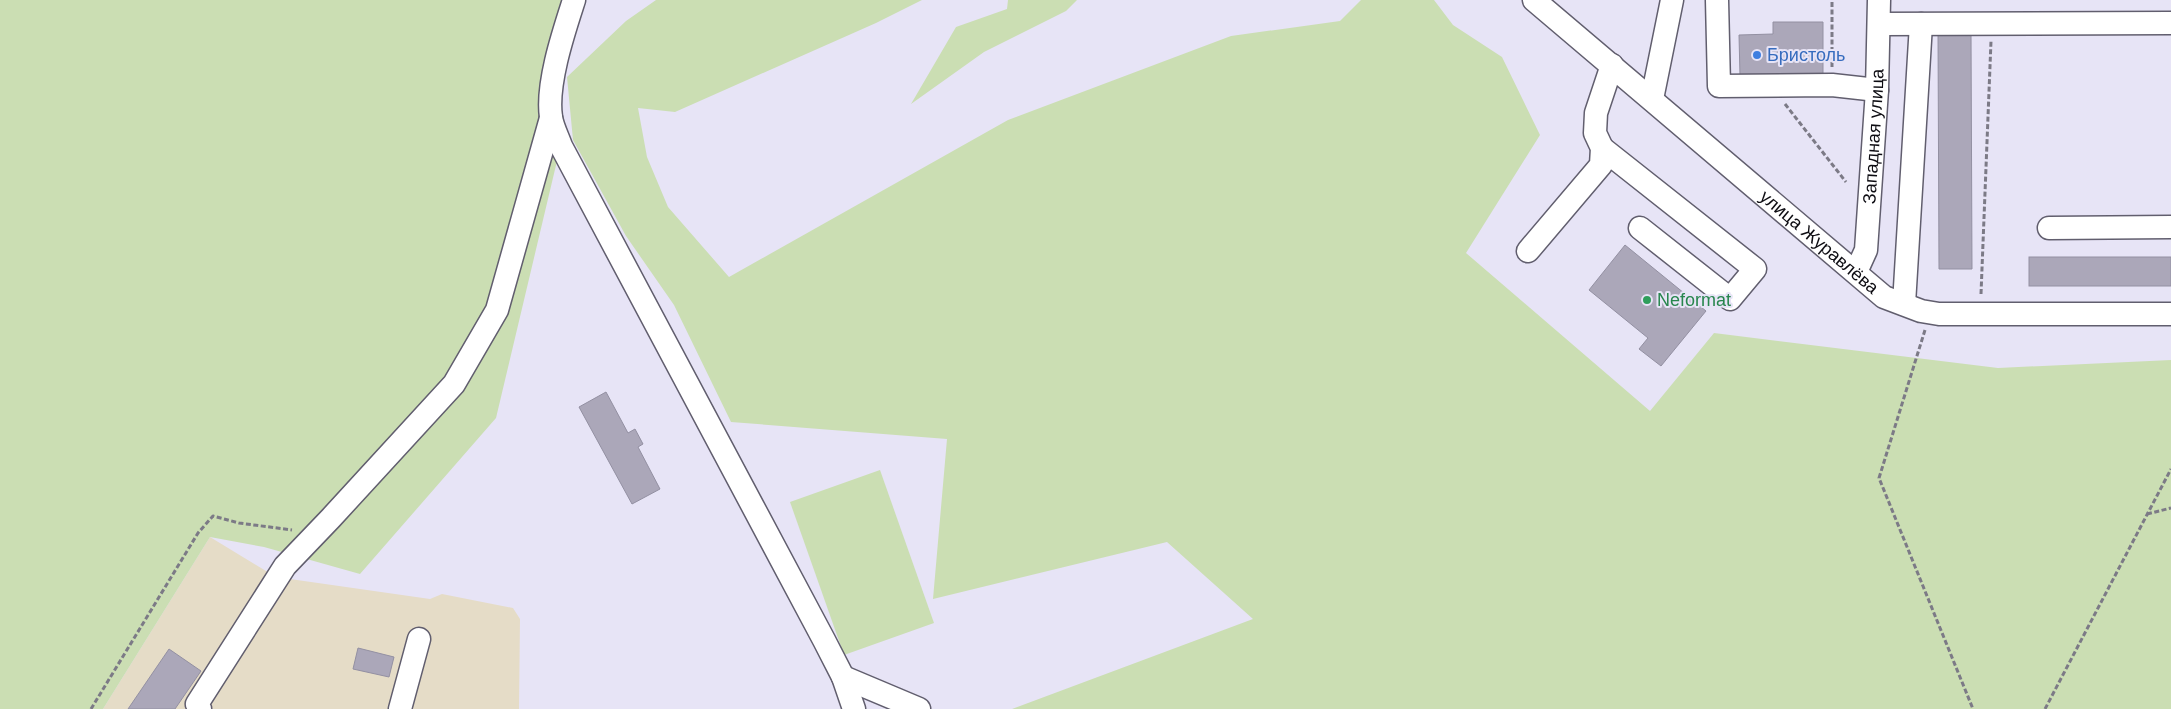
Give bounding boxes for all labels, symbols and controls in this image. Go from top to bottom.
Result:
place label: Бристоль [1767,45,1845,65]
marker: Бристоль [1751,49,1763,61]
street label: Западная улица [1859,68,1887,205]
street label: улица Журавлёва [1756,186,1883,298]
place label: Neformat [1657,290,1731,310]
marker: Neformat [1641,294,1653,306]

